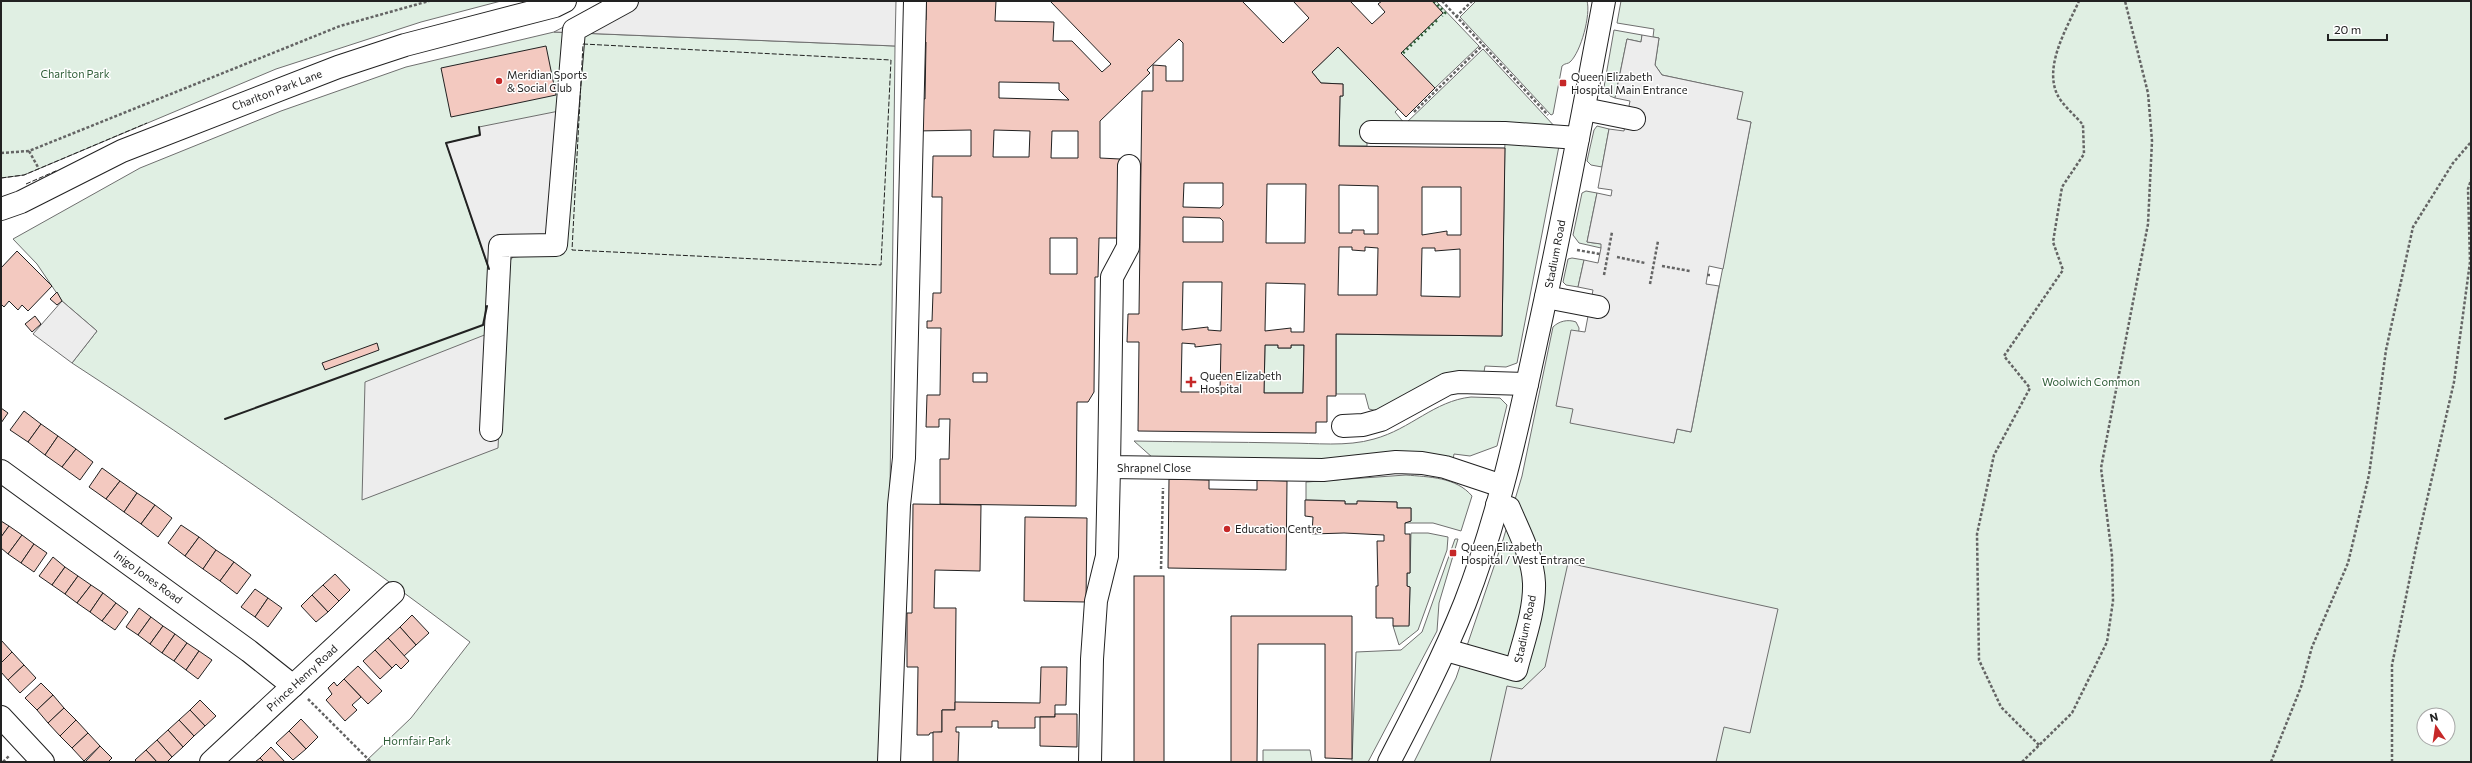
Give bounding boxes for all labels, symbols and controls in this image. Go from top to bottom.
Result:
scale bar [2328,16,2387,42]
text: 20 m [2334,22,2361,36]
street label: Charlton Park Lane [230,66,324,113]
park label: Charlton Park [40,67,110,80]
place label: Meridian Sports & Social Club [507,68,587,94]
place label: Queen Elizabeth Hospital Main Entrance [1571,70,1688,96]
marker: Meridian Sports & Social Club [494,76,504,86]
marker: Queen Elizabeth Hospital Main Entrance [1558,78,1568,88]
street label: Stadium Road [1542,219,1568,289]
place label: Queen Elizabeth Hospital [1200,369,1282,395]
park label: Woolwich Common [2042,375,2140,388]
marker: Queen Elizabeth Hospital [1185,376,1197,388]
street label: Shrapnel Close [1117,461,1191,474]
place label: Education Centre [1235,522,1322,535]
marker: Education Centre [1222,524,1232,534]
place label: Queen Elizabeth Hospital / West Entrance [1461,540,1585,566]
street label: Inigo Jones Road [111,547,185,607]
marker: Queen Elizabeth Hospital / West Entrance [1448,548,1458,558]
street label: Stadium Road [1511,594,1538,664]
street label: Prince Henry Road [264,642,340,714]
north arrow [2416,707,2456,747]
text: N [2428,710,2439,724]
park label: Hornfair Park [383,734,451,747]

